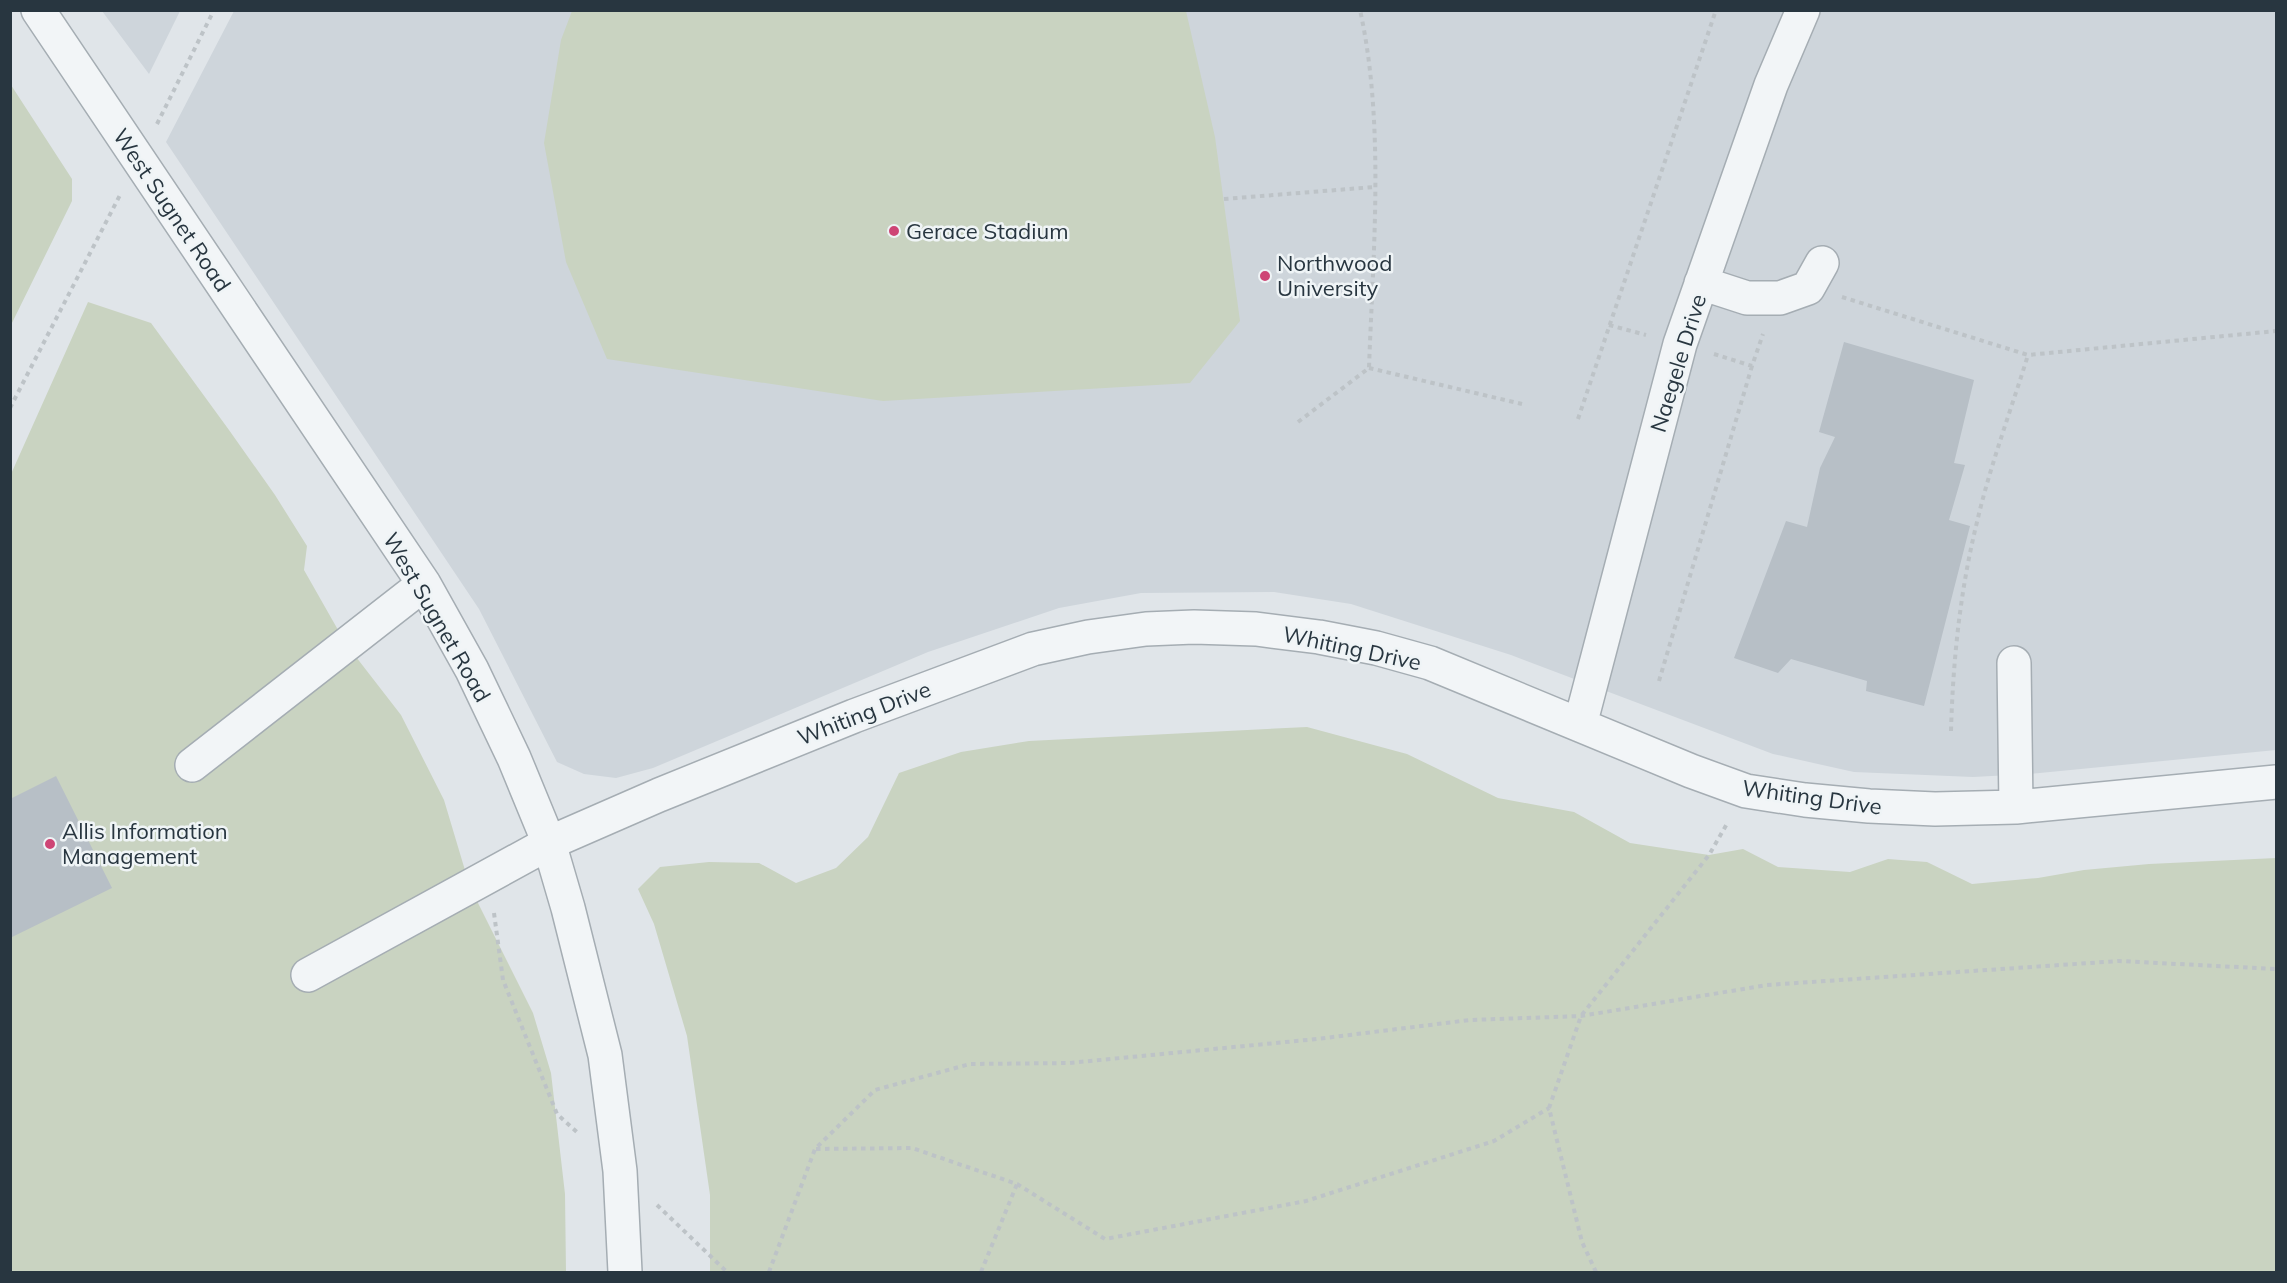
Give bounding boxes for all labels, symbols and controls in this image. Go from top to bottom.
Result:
street label: West Sugnet Road [107,123,237,297]
place label: Gerace Stadium [906,217,1069,245]
marker: Gerace Stadium [887,224,901,238]
place label: Northwood University [1277,249,1392,302]
marker: Northwood University [1258,269,1272,283]
street label: Naegele Drive [1644,291,1712,435]
street label: West Sugnet Road [377,527,497,707]
street label: Whiting Drive [1280,620,1424,676]
street label: Whiting Drive [793,675,935,751]
street label: Whiting Drive [1740,773,1884,821]
place label: Allis Information Management [62,817,228,870]
marker: Allis Information Management [43,837,57,851]

